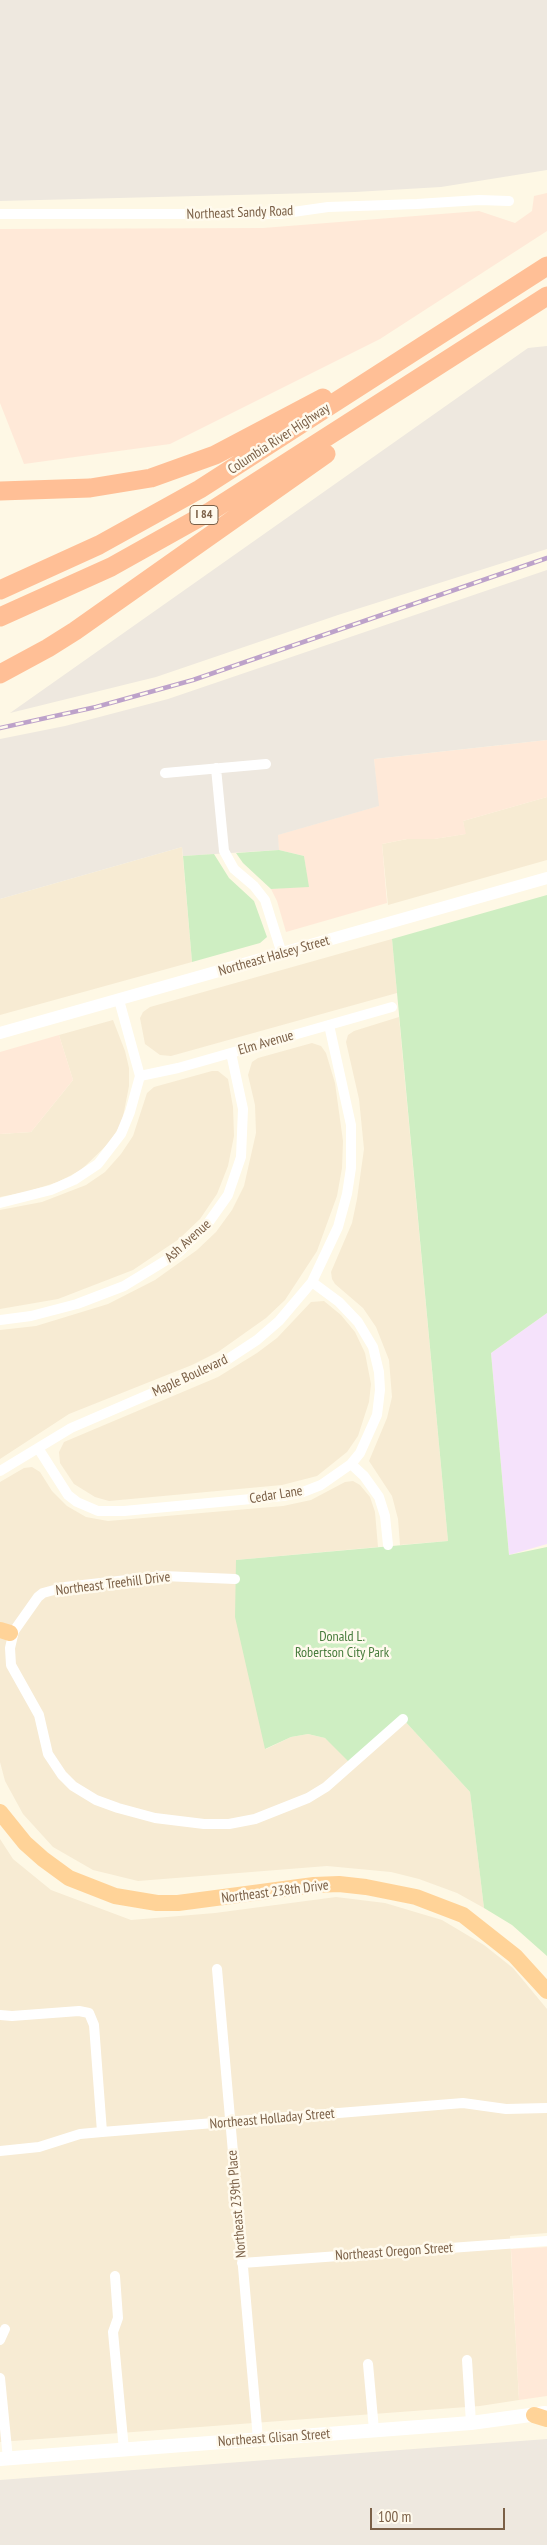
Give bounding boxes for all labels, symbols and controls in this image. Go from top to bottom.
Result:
street label: Northeast Sandy Road [186,203,294,223]
street label: Columbia River Highway [225,400,333,478]
road number: I 84 [190,506,218,524]
street label: Northeast Halsey Street [217,932,331,980]
street label: Elm Avenue [236,1027,296,1059]
street label: Ash Avenue [162,1216,214,1266]
street label: Maple Boulevard [150,1351,230,1401]
street label: Cedar Lane [248,1483,304,1507]
street label: Northeast Treehill Drive [55,1569,171,1599]
park label: Donald L. Robertson City Park [295,1629,389,1661]
street label: Northeast 238th Drive [220,1877,330,1907]
street label: Northeast Holladay Street [209,2105,335,2133]
street label: Northeast 239th Place [224,2149,250,2259]
street label: Northeast Oregon Street [335,2240,453,2264]
street label: Northeast Glisan Street [217,2426,331,2450]
scale bar [372,2498,507,2530]
text: 100 m [378,2507,411,2526]

